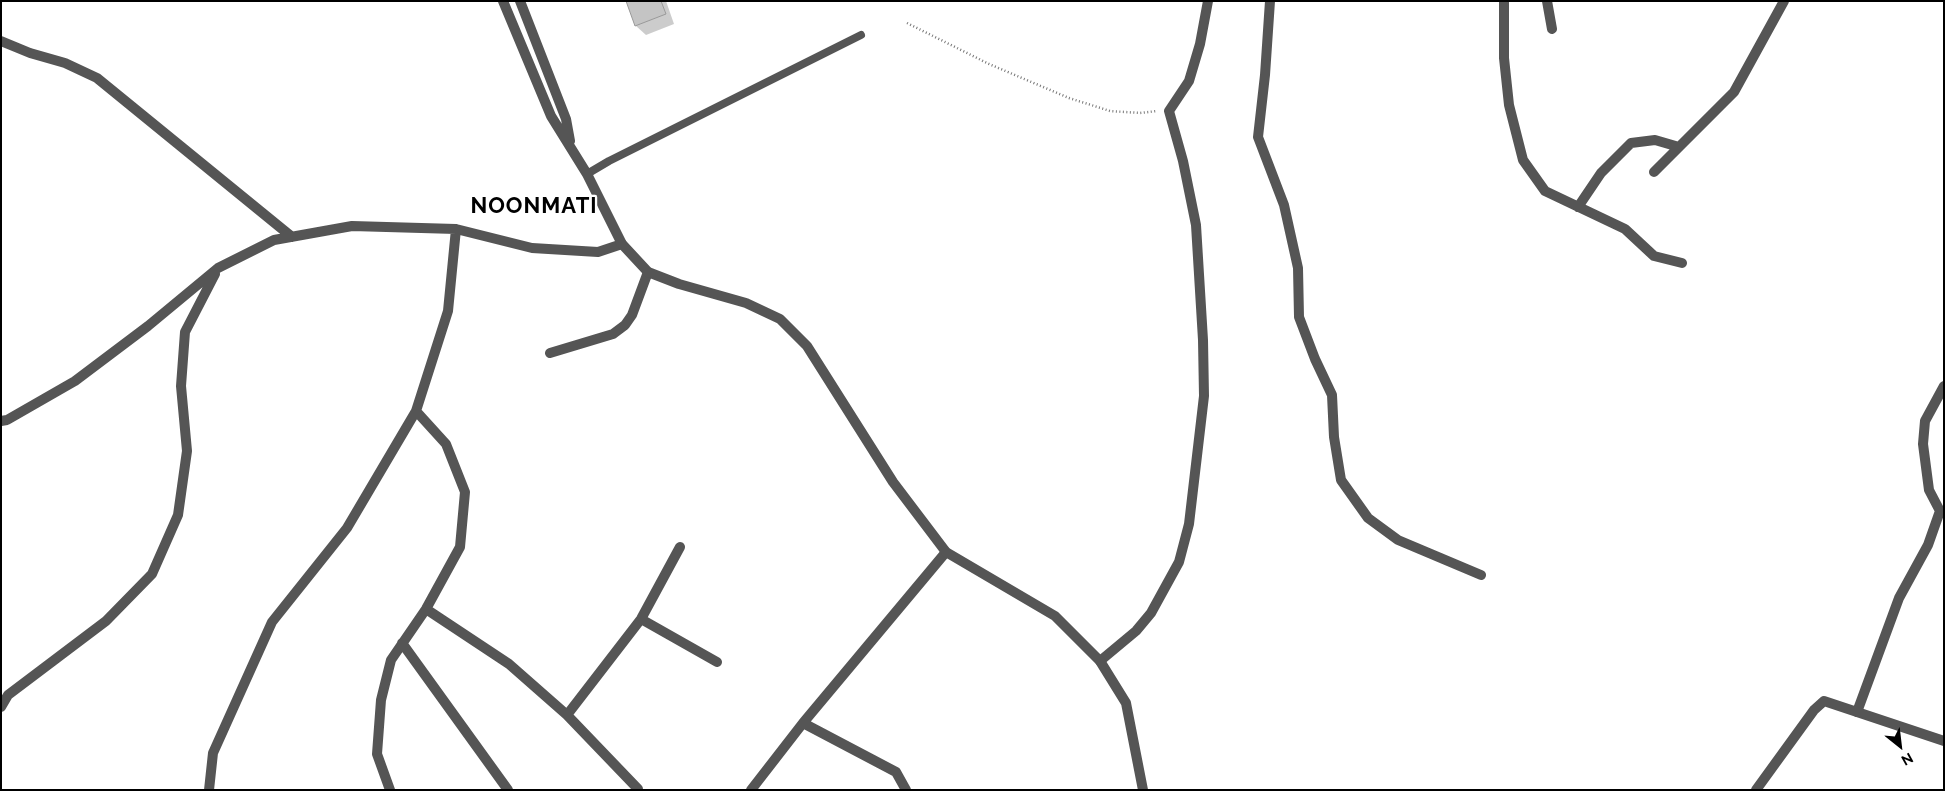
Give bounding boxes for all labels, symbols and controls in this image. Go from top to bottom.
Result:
district label: NOONMATI [469,193,599,219]
north arrow [1875,721,1925,771]
text: N [1899,750,1916,769]

